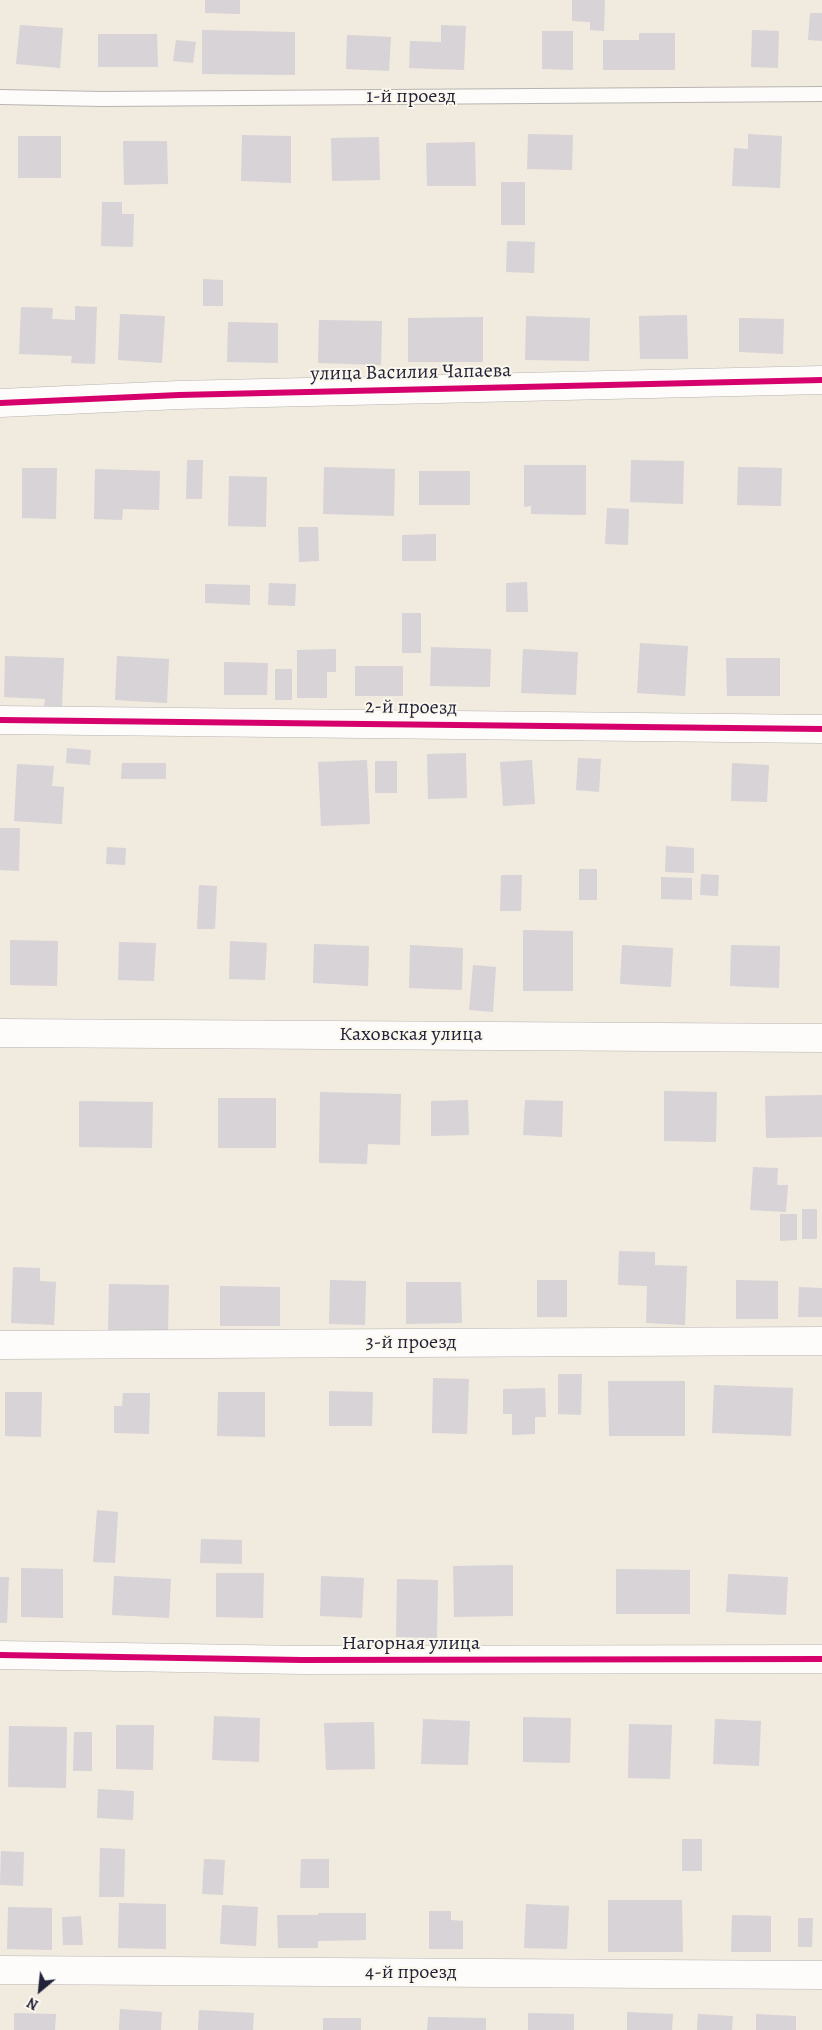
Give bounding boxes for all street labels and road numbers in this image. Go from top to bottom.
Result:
street label: 1-й проезд [366,85,456,109]
street label: улица Василия Чапаева [310,359,512,387]
street label: 2-й проезд [365,695,457,721]
street label: Каховская улица [339,1023,483,1047]
street label: 3-й проезд [365,1331,457,1355]
street label: Нагорная улица [342,1632,480,1656]
street label: 4-й проезд [365,1961,457,1985]

